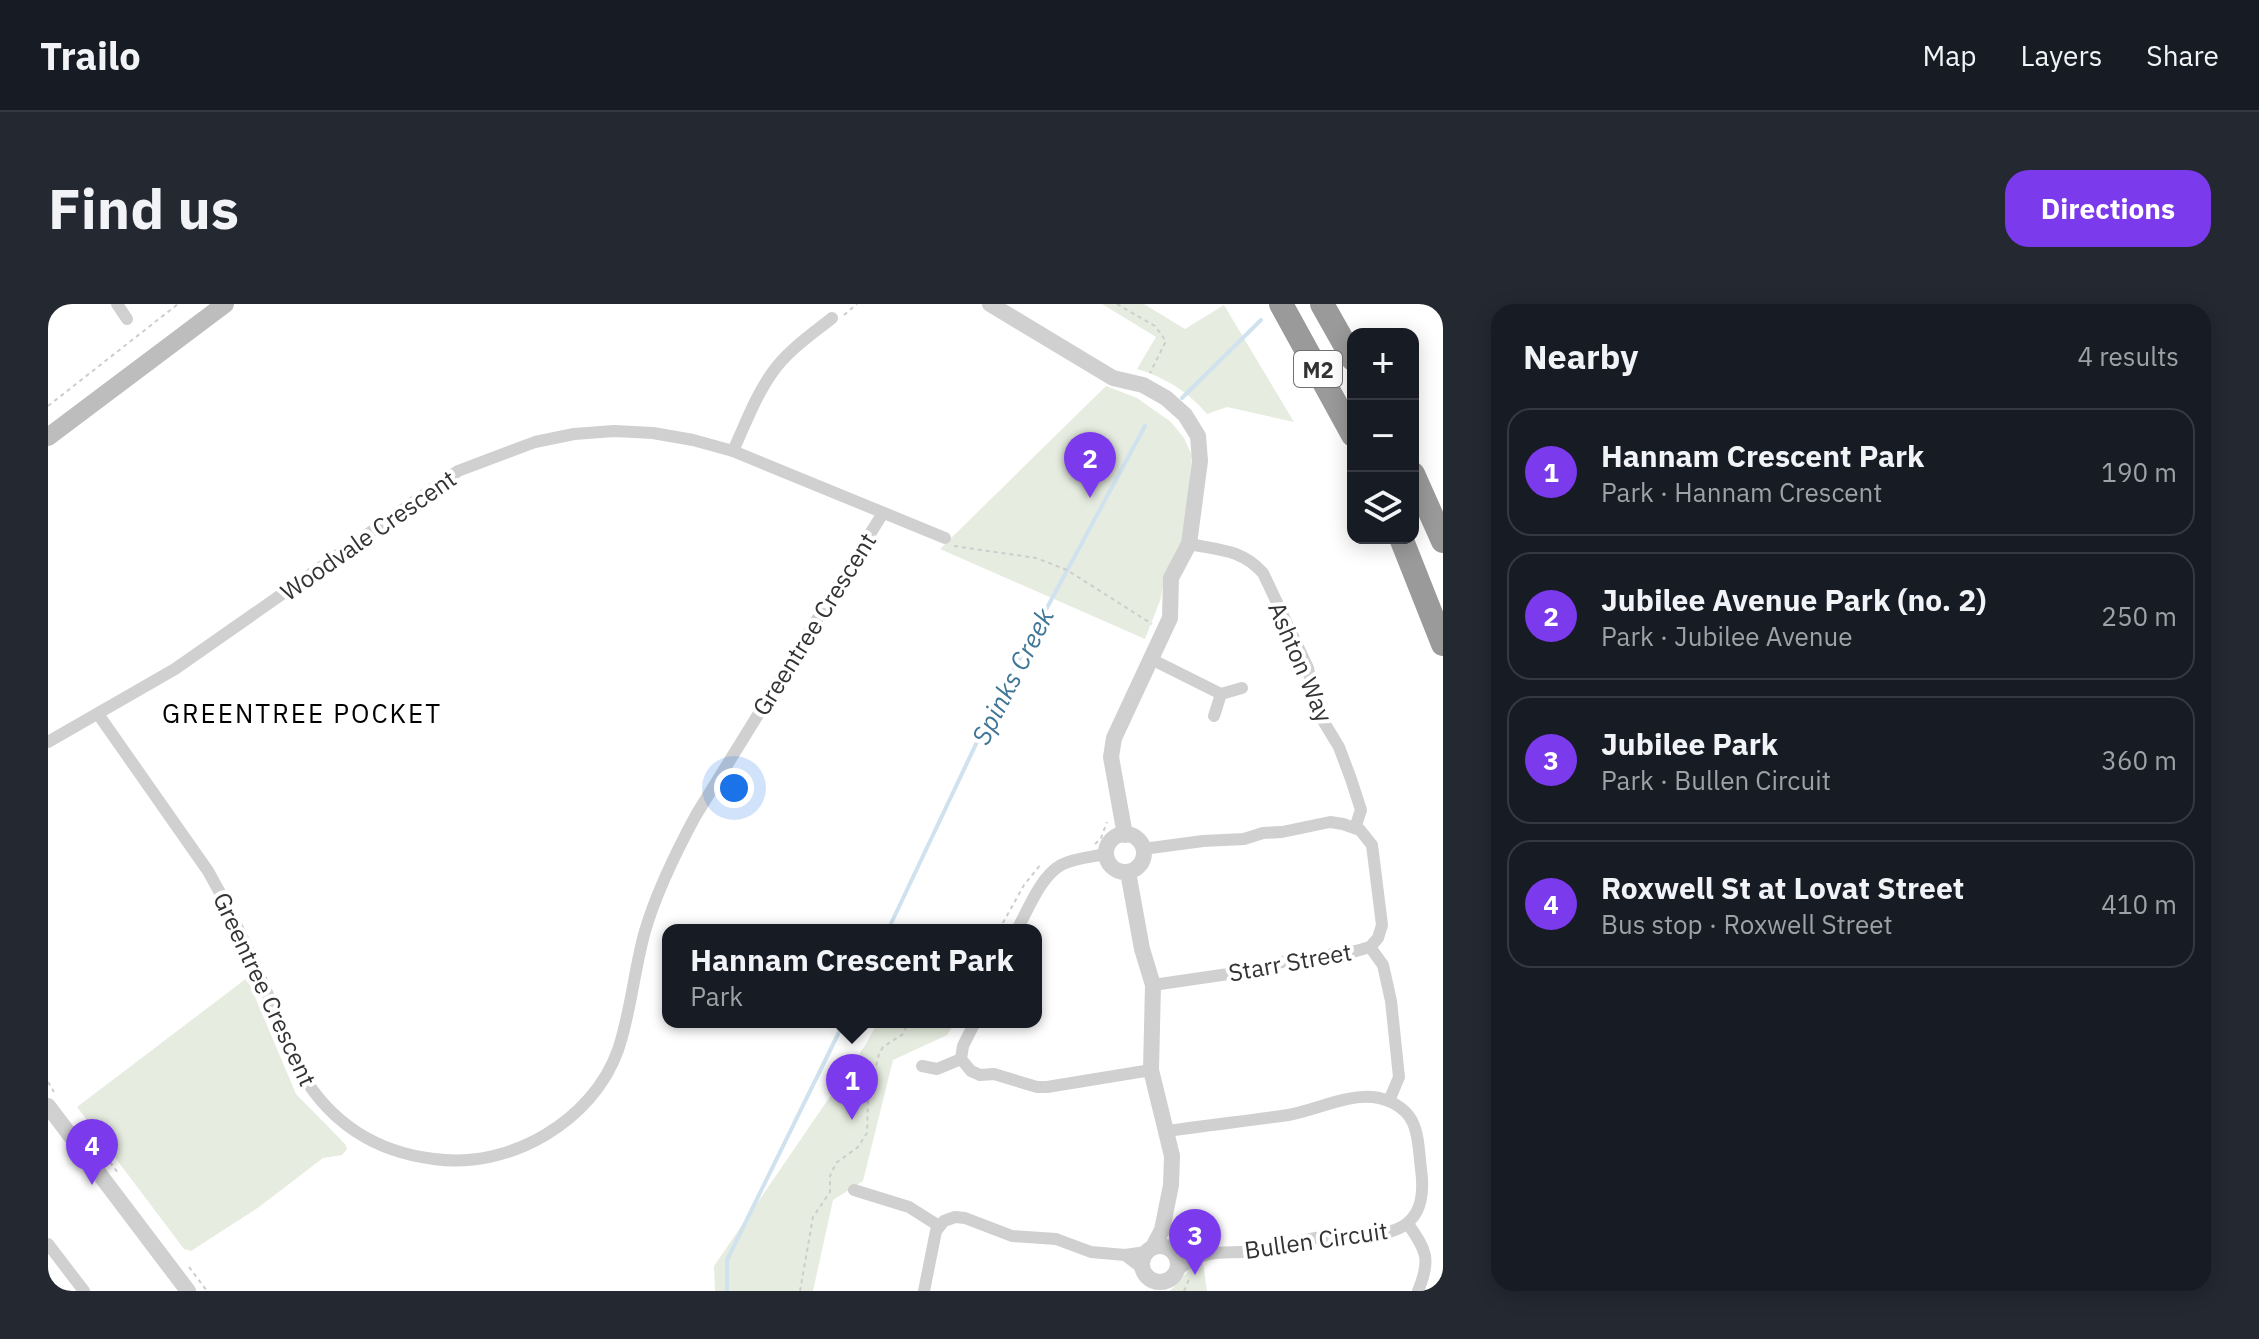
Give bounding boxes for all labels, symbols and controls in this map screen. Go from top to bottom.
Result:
text: Trailo [40,31,141,80]
text: Map [1922,37,1976,74]
text: Layers [2020,37,2102,74]
text: Share [2146,37,2219,74]
button: Directions [2005,170,2211,247]
text: Find us [48,172,239,244]
map controls [1347,328,1419,544]
button: + [1347,328,1419,400]
text: Nearby [1523,334,1638,378]
text: 4 results [2077,339,2179,373]
road number: M2 [1294,351,1342,387]
button: − [1347,400,1419,472]
pin: 2 [1064,432,1116,498]
text: Hannam Crescent Park [1601,436,1924,475]
text: 1 [1543,455,1559,489]
text: 190 m [2101,455,2177,489]
street label: Woodvale Crescent [274,462,462,608]
button: layers [1347,472,1419,544]
text: Park · Hannam Crescent [1601,475,1882,509]
street label: Greentree Crescent [745,526,883,722]
text: Jubilee Avenue Park (no. 2) [1601,580,1986,619]
street label: Ashton Way [1261,597,1341,727]
text: 2 [1543,599,1559,633]
text: 250 m [2101,599,2177,633]
water label: Spinks Creek [963,602,1061,750]
text: Park · Jubilee Avenue [1601,619,1853,653]
district label: GREENTREE POCKET [162,696,442,730]
text: Jubilee Park [1601,724,1778,763]
text: 3 [1543,743,1559,777]
text: 360 m [2101,743,2177,777]
text: Park · Bullen Circuit [1601,763,1831,797]
your location [714,768,754,808]
text: Roxwell St at Lovat Street [1601,868,1964,907]
street label: Greentree Crescent [206,887,324,1091]
text: 4 [1543,887,1559,921]
text: 410 m [2101,887,2177,921]
text: Bus stop · Roxwell Street [1601,907,1893,941]
popup [662,924,1042,1028]
street label: Starr Street [1226,935,1354,989]
text: Hannam Crescent Park [690,940,1014,979]
text: Park [690,979,743,1013]
pin: 1 [826,1054,878,1120]
pin: 4 [66,1119,118,1185]
pin: 3 [1169,1209,1221,1275]
street label: Bullen Circuit [1242,1214,1390,1266]

